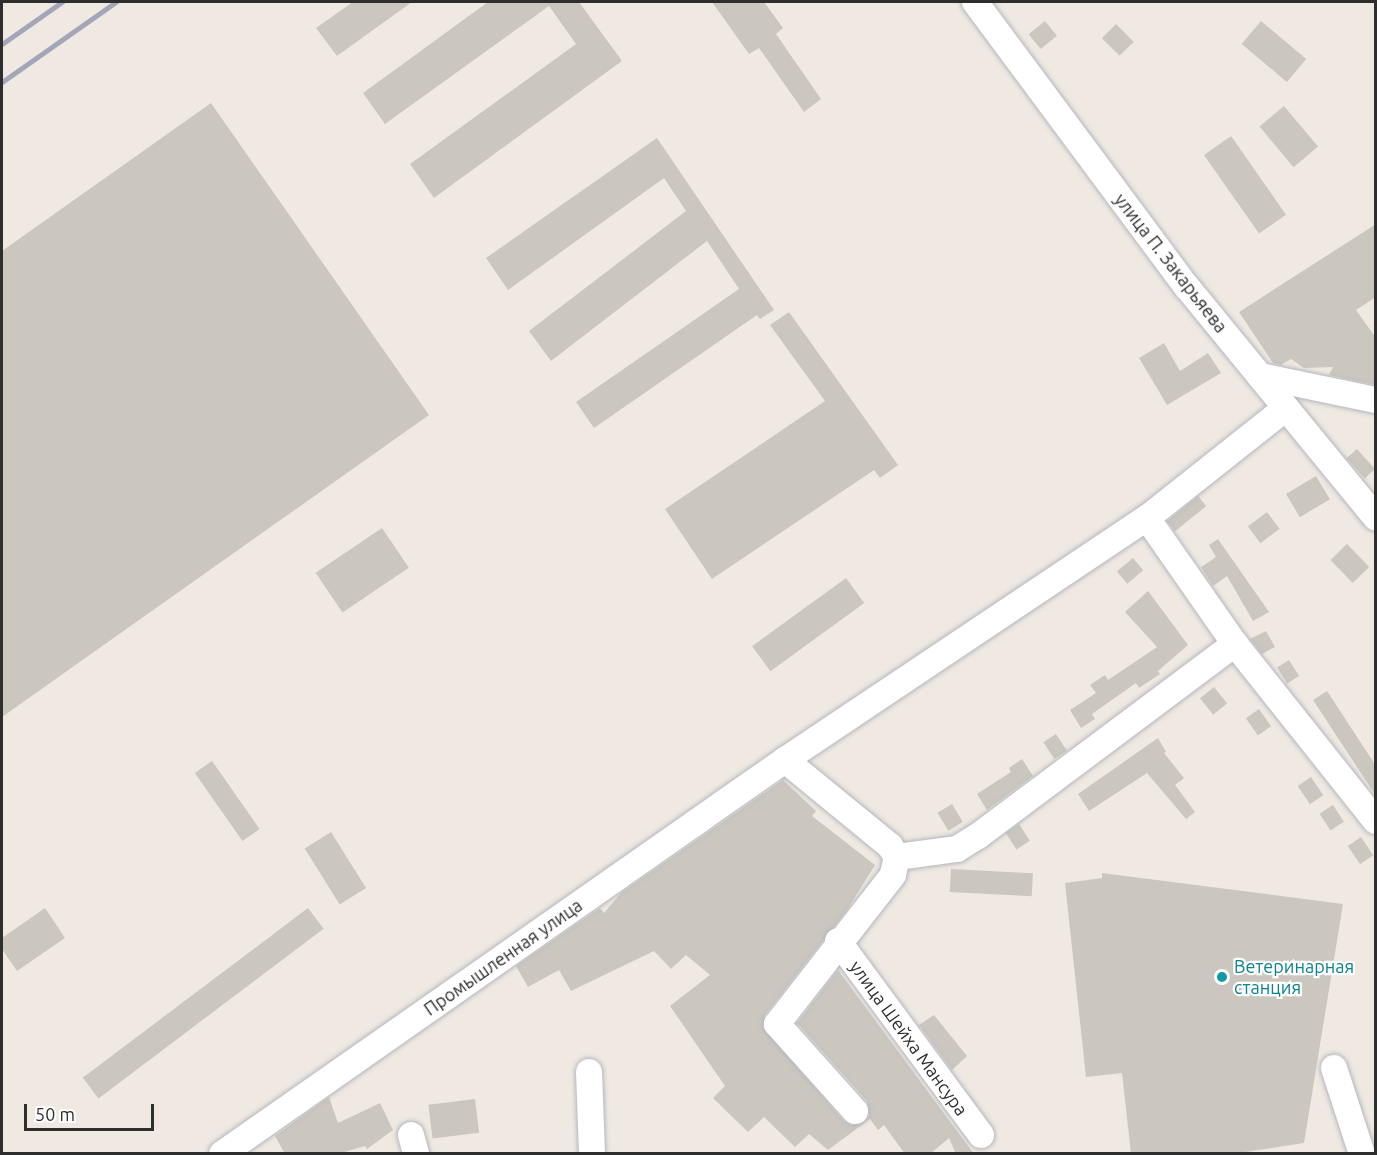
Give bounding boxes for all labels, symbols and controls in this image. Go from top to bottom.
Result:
street label: улица П. Закарьяева [1110,189,1232,337]
street label: Промышленная улица [420,894,586,1020]
street label: улица Шейха Мансура [845,956,973,1120]
place label: Ветеринарная станция [1234,956,1354,998]
marker: Ветеринарная станция [1215,970,1229,984]
scale bar [27,1092,158,1130]
text: 50 m [35,1104,75,1124]

